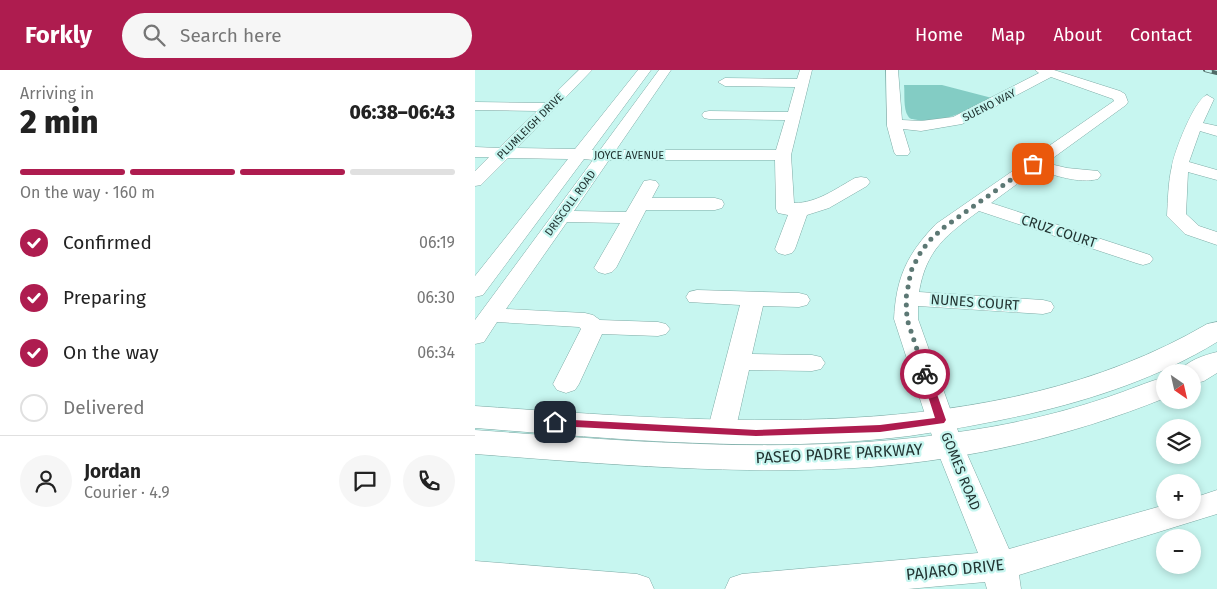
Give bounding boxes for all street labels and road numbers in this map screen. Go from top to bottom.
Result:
street label: SUENO WAY [960,86,1018,124]
street label: PLUMLEIGH DRIVE [495,90,566,162]
street label: JOYCE AVENUE [594,149,664,162]
street label: DRISCOLL ROAD [542,168,599,239]
street label: CRUZ COURT [1019,211,1099,252]
street label: NUNES COURT [930,291,1021,314]
street label: GOMES ROAD [937,430,984,513]
street label: PASEO PADRE PARKWAY [755,440,923,467]
street label: PAJARO DRIVE [905,555,1005,584]

